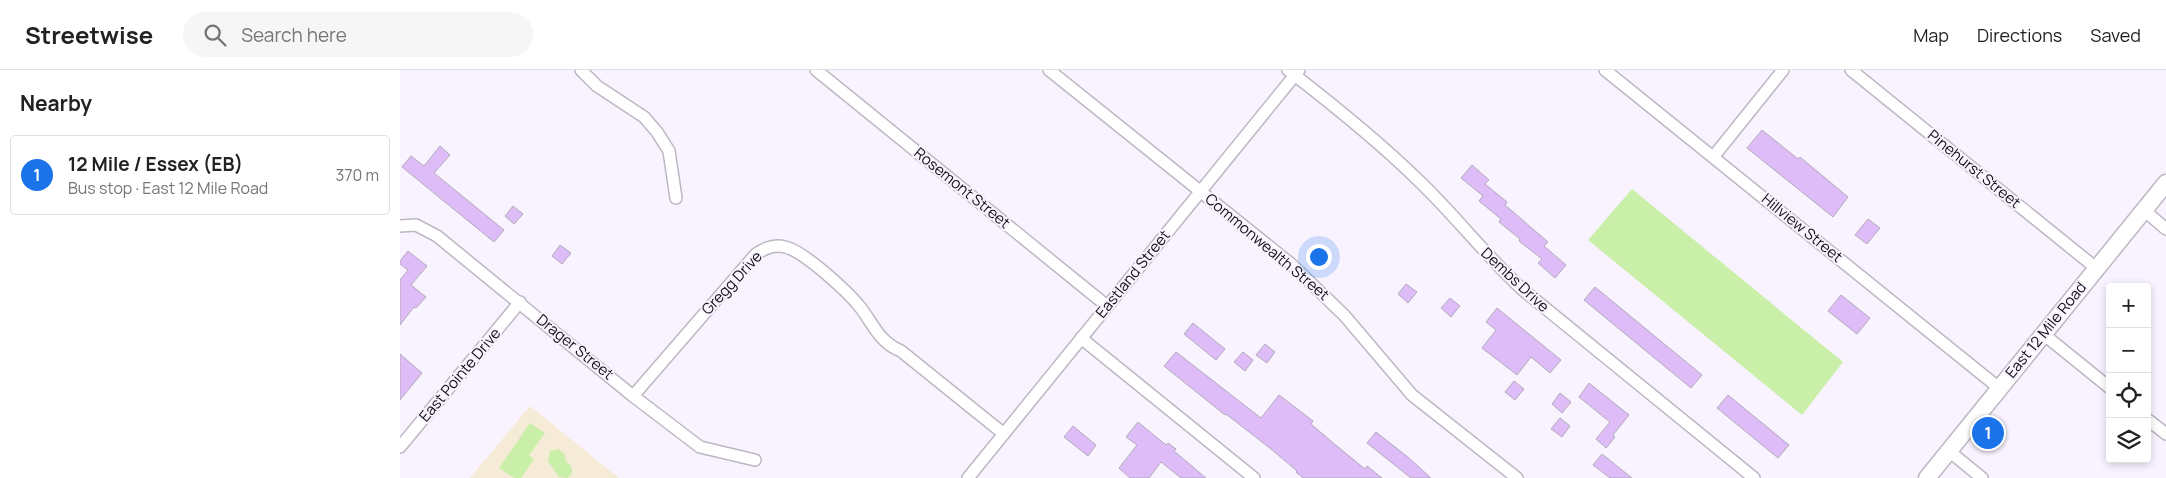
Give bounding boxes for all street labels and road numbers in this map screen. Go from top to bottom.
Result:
street label: Pinehurst Street [1923,125,2025,213]
street label: Rosemont Street [910,142,1015,233]
street label: Commonwealth Street [1201,188,1334,305]
street label: Hillview Street [1757,188,1847,267]
street label: Eastland Street [1091,225,1175,322]
street label: Dembs Drive [1477,243,1554,317]
street label: Gregg Drive [697,246,767,319]
street label: East 12 Mile Road [2000,277,2091,382]
street label: Drager Street [532,309,618,384]
street label: East Pointe Drive [414,323,505,426]

